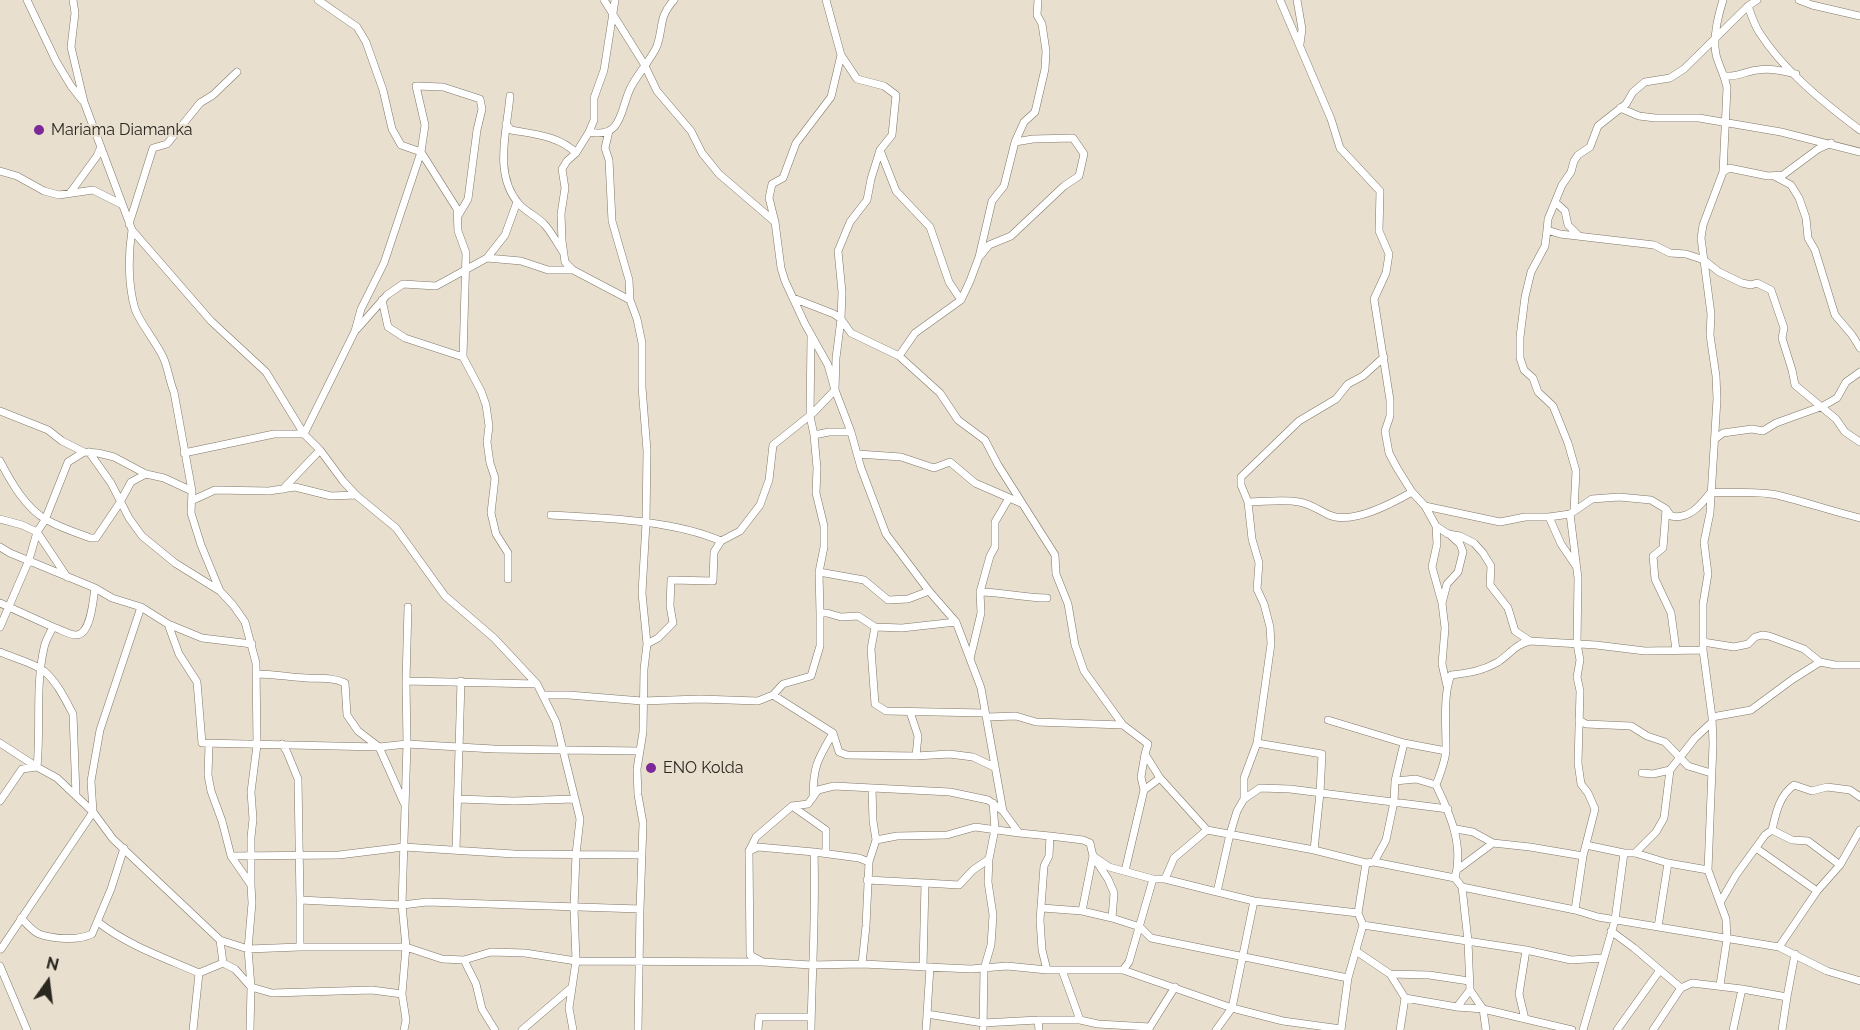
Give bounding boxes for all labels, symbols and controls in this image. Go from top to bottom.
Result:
place label: Mariama Diamanka [51,120,193,140]
marker: Mariama Diamanka [32,123,46,137]
place label: ENO Kolda [663,758,744,778]
marker: ENO Kolda [644,761,658,775]
north arrow [18,952,78,1012]
text: N [44,953,61,975]

